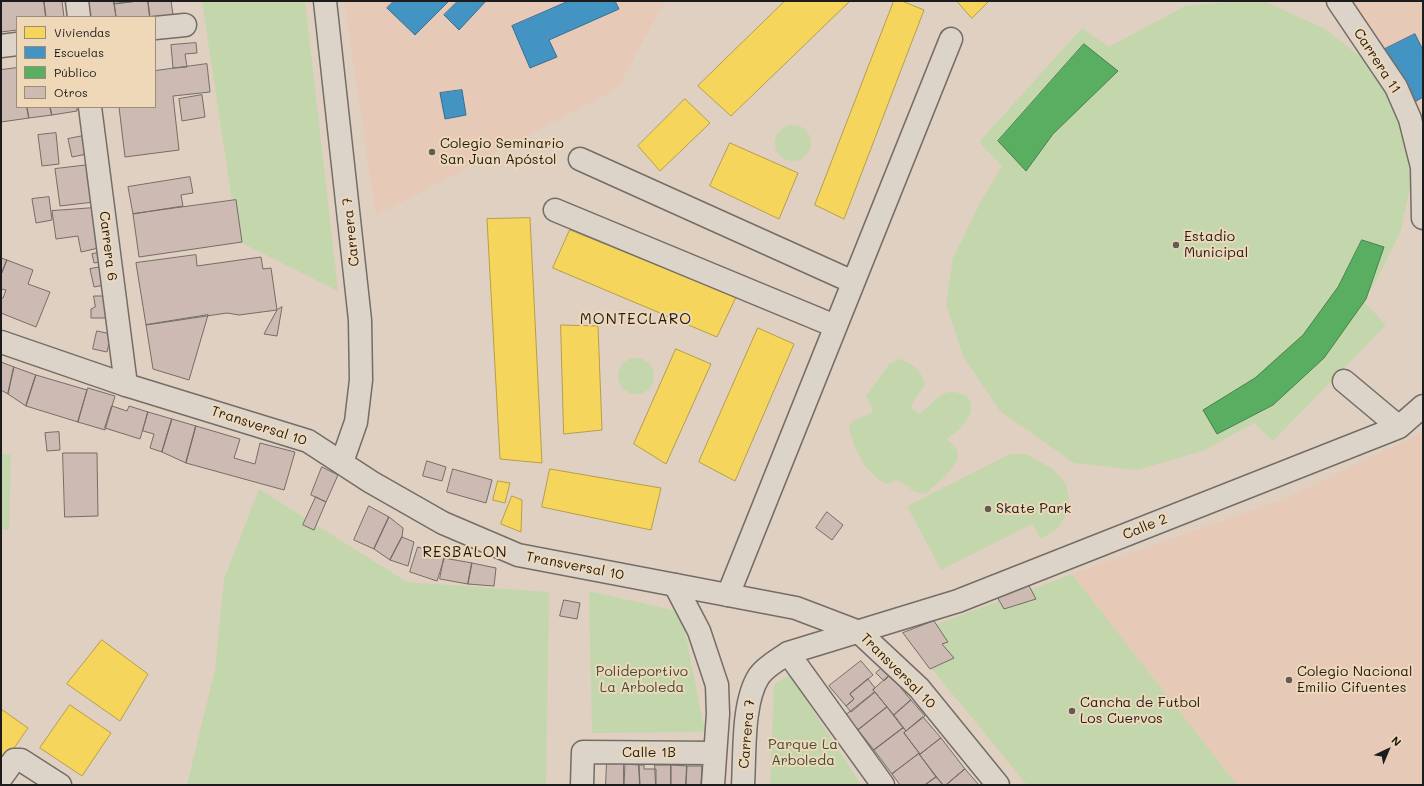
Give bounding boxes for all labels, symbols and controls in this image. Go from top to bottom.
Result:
legend [16,16,156,108]
text: Viviendas [54,24,110,40]
street label: Carrera 11 [1350,25,1404,97]
text: Escuelas [54,44,104,60]
text: Público [54,64,96,80]
text: Otros [54,84,88,100]
place label: Colegio Seminario San Juan Apóstol [440,136,564,168]
marker: Colegio Seminario San Juan Apóstol [427,147,437,157]
street label: Carrera 7 [339,197,363,267]
street label: Carrera 6 [95,210,121,282]
place label: Estadio Municipal [1184,229,1248,262]
marker: Estadio Municipal [1171,240,1181,250]
district label: MONTECLARO [580,310,692,328]
street label: Transversal 10 [209,403,309,449]
place label: Skate Park [996,501,1071,517]
marker: Skate Park [983,504,993,514]
street label: Calle 2 [1120,510,1170,544]
district label: RESBALON [422,543,508,561]
street label: Transversal 10 [525,548,625,584]
street label: Transversal 10 [857,630,939,712]
park label: Polideportivo La Arboleda [596,664,688,696]
place label: Colegio Nacional Emilio Cifuentes [1297,664,1413,696]
marker: Colegio Nacional Emilio Cifuentes [1284,675,1294,685]
place label: Cancha de Futbol Los Cuervos [1080,695,1200,728]
street label: Carrera 7 [736,699,758,769]
marker: Cancha de Futbol Los Cuervos [1067,706,1077,716]
north arrow [1368,730,1408,770]
text: N [1388,733,1405,749]
park label: Parque La Arboleda [768,737,838,770]
street label: Calle 1B [622,745,676,761]

